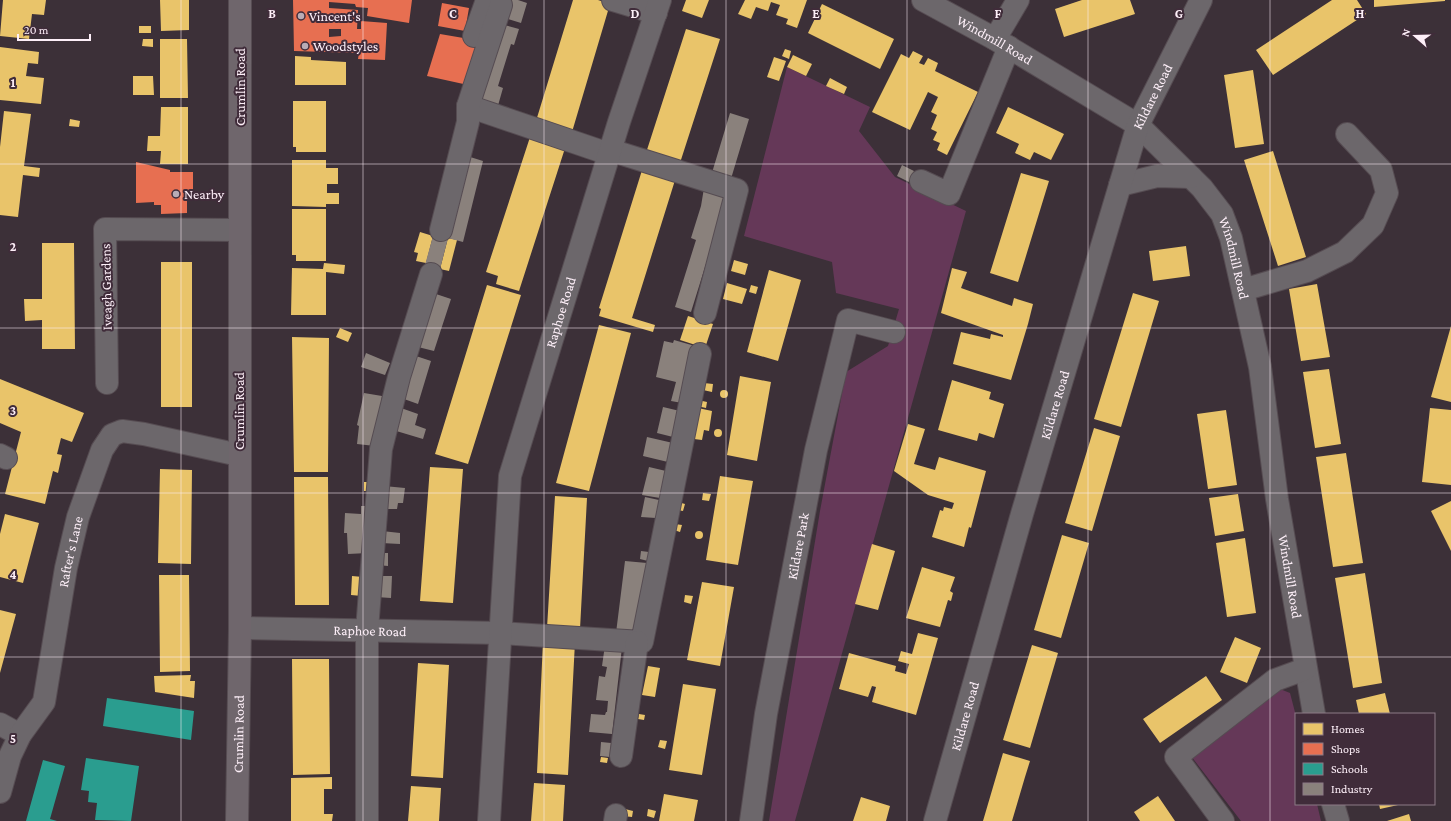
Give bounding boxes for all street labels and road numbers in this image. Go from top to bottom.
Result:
street label: Windmill Road [954,12,1036,68]
street label: Crumlin Road [232,47,248,126]
street label: Kildare Road [1129,61,1176,132]
street label: Windmill Road [1216,214,1253,301]
street label: Iveagh Gardens [97,244,115,330]
street label: Raphoe Road [542,274,579,350]
street label: Kildare Road [1037,368,1073,441]
street label: Crumlin Road [231,371,247,450]
street label: Kildare Park [784,511,812,581]
street label: Rafter's Lane [55,515,86,589]
street label: Windmill Road [1275,534,1306,620]
street label: Raphoe Road [333,622,407,639]
street label: Kildare Road [947,679,982,753]
street label: Crumlin Road [230,694,247,773]

